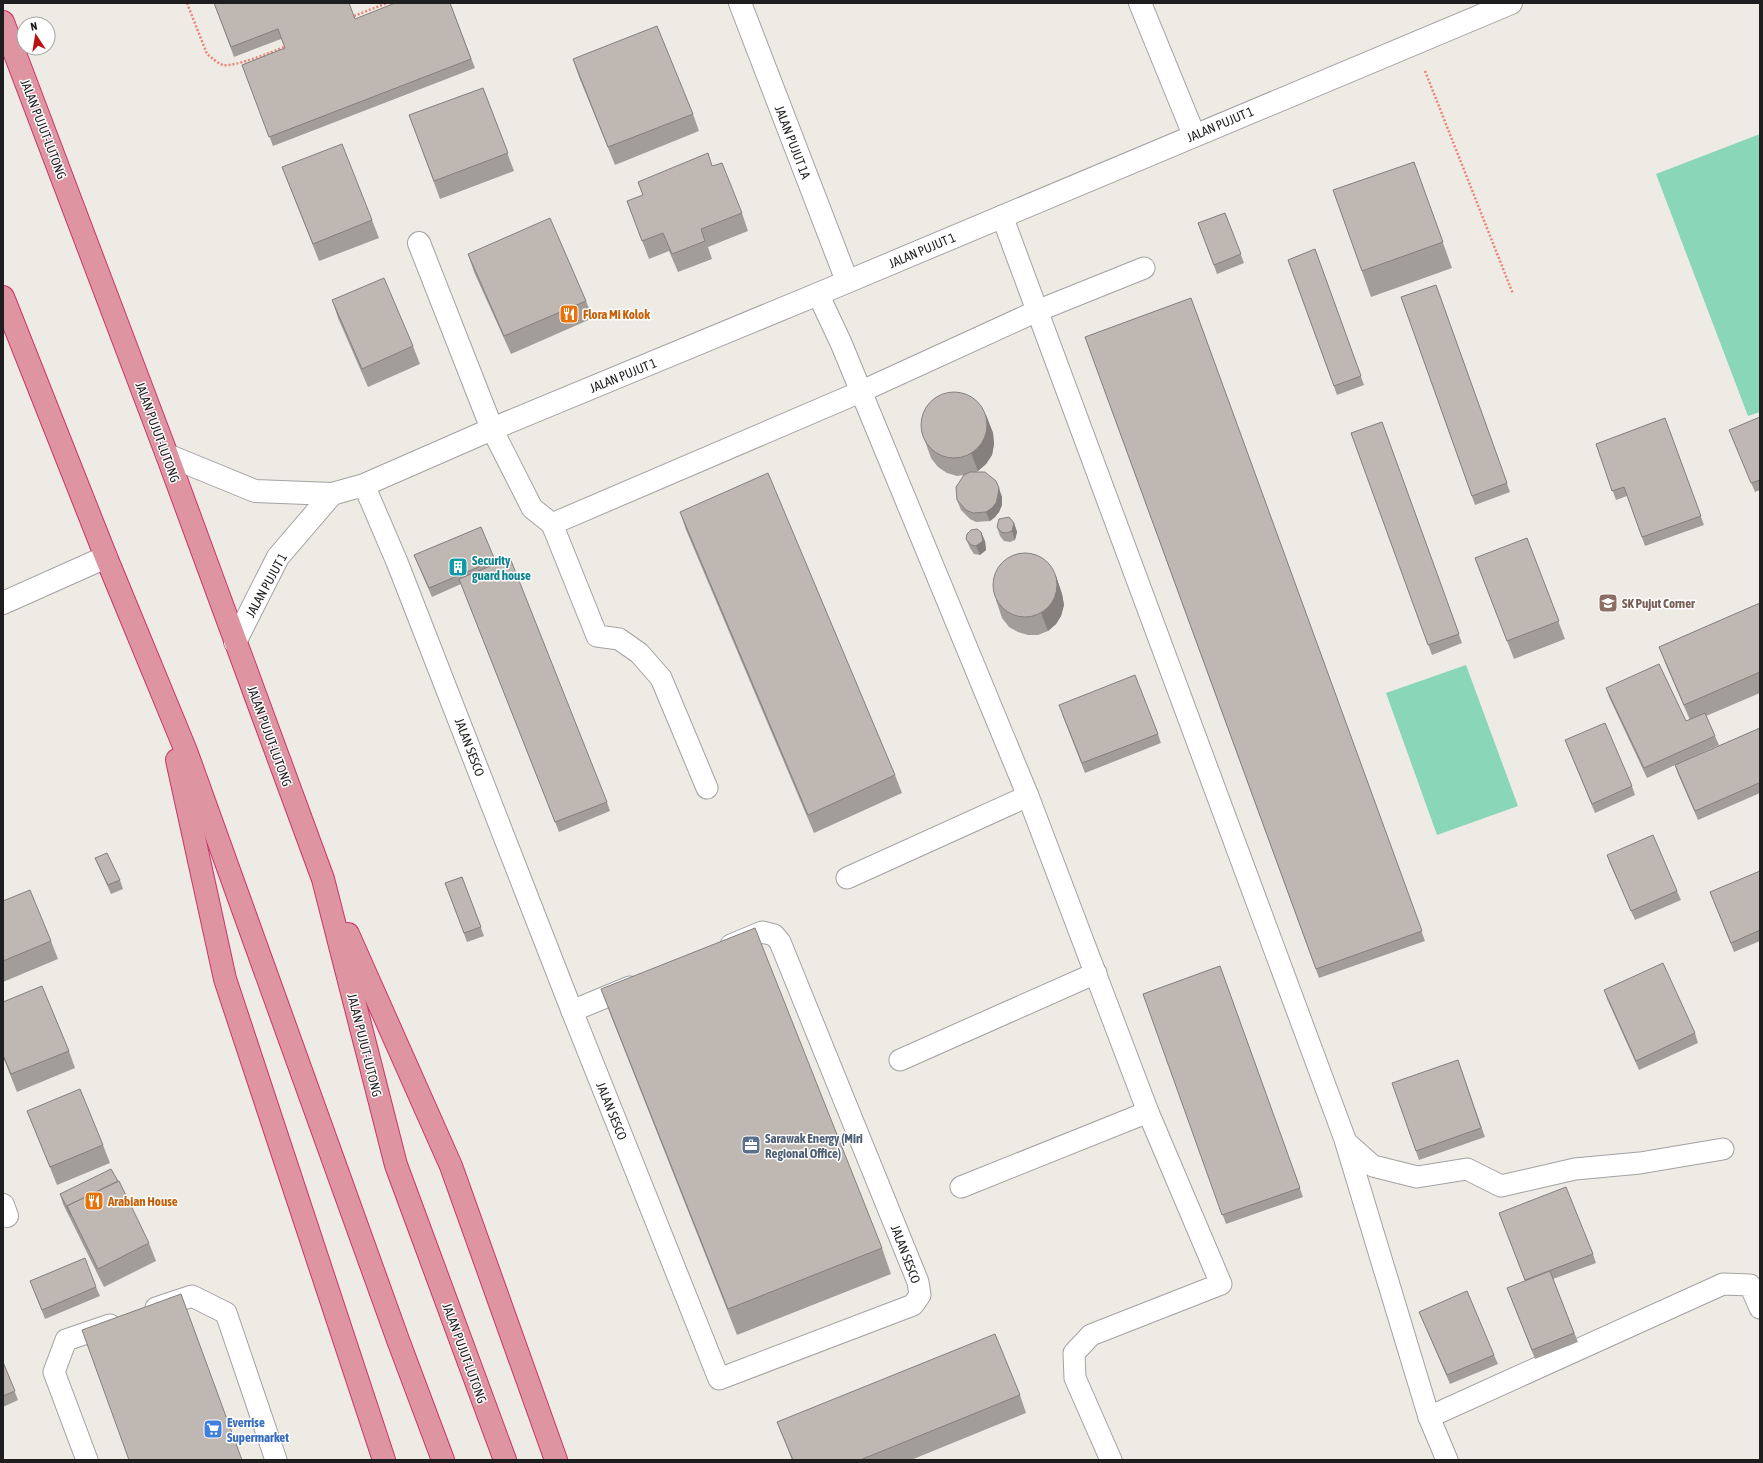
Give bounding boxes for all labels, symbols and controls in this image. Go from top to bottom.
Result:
north arrow [16,16,56,56]
text: N [29,20,38,33]
street label: JALAN PUJUT-LUTONG [18,77,70,181]
street label: JALAN PUJUT 1A [772,103,814,181]
street label: JALAN PUJUT 1 [1185,104,1256,145]
street label: JALAN PUJUT 1 [887,230,958,271]
restaurant icon: Flora Mi Kolok [558,303,580,325]
place label: Flora Mi Kolok [583,307,650,322]
street label: JALAN PUJUT 1 [588,355,659,396]
street label: JALAN PUJUT-LUTONG [132,380,183,485]
street label: JALAN PUJUT 1 [243,551,290,620]
place label: Security guard house [472,553,531,583]
building icon: Security guard house [447,556,469,578]
school or university icon: SK Pujut Corner [1597,592,1619,614]
place label: SK Pujut Corner [1622,596,1696,611]
street label: JALAN PUJUT-LUTONG [244,684,295,789]
street label: JALAN SESCO [452,716,488,779]
street label: JALAN PUJUT-LUTONG [344,992,385,1098]
street label: JALAN SESCO [593,1080,630,1143]
place label: Sarawak Energy (Miri Regional Office) [765,1131,863,1161]
office icon: Sarawak Energy (Miri Regional Office) [740,1134,762,1156]
restaurant icon: Arabian House [83,1190,105,1212]
place label: Arabian House [107,1194,178,1209]
street label: JALAN SESCO [888,1223,924,1286]
street label: JALAN PUJUT-LUTONG [439,1301,490,1406]
place label: Everrise Supermarket [227,1415,289,1445]
supermarket icon: Everrise Supermarket [202,1418,224,1440]

